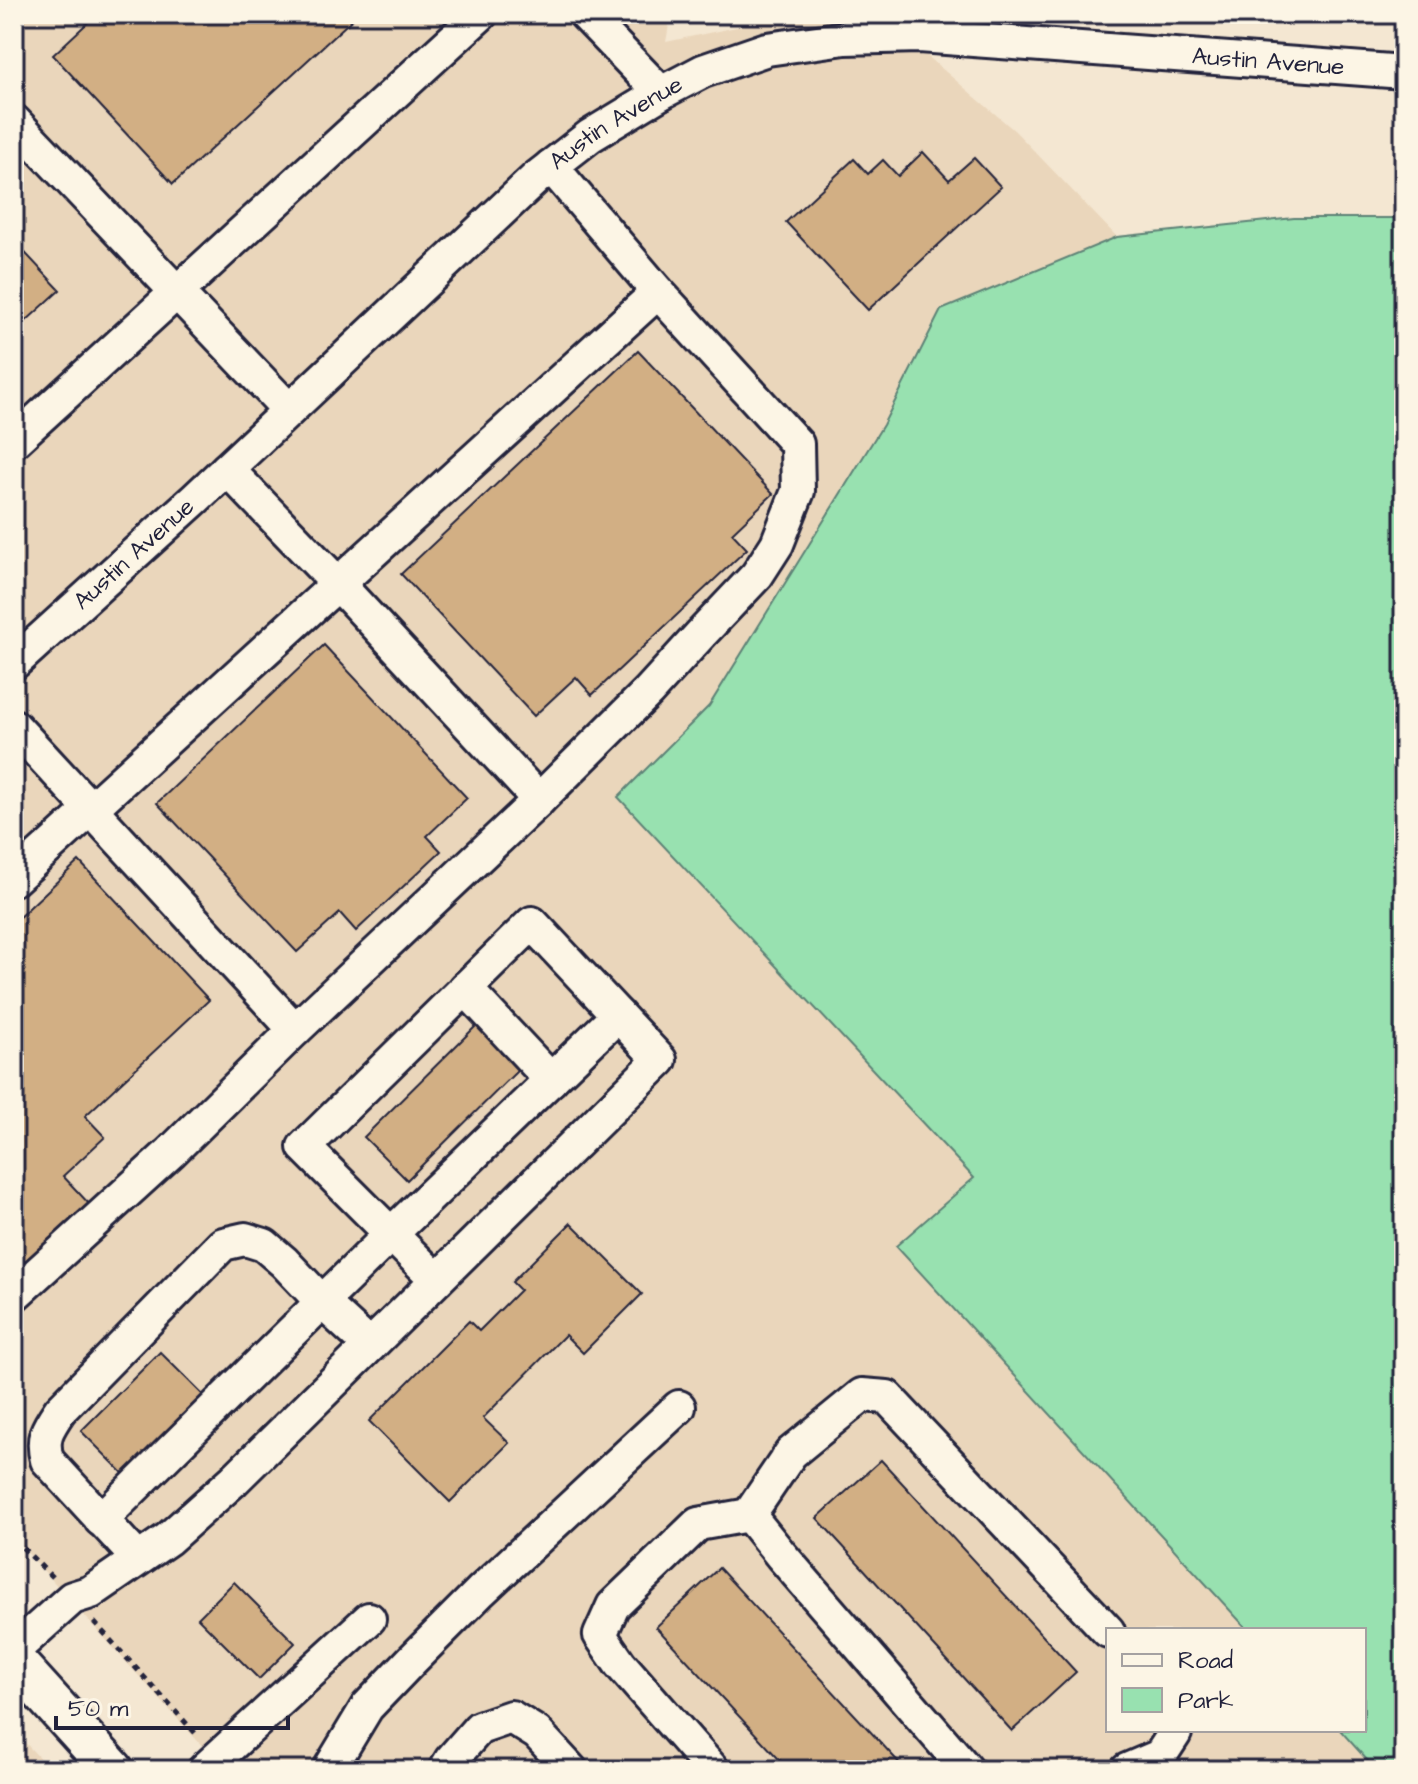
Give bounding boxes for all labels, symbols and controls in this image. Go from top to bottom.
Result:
street label: Austin Avenue [1191,39,1346,85]
street label: Austin Avenue [542,68,689,178]
street label: Austin Avenue [66,490,202,618]
legend [1106,1628,1366,1732]
text: Road [1178,1644,1233,1678]
scale bar [56,1680,288,1730]
text: Park [1178,1684,1234,1718]
text: 50 m [68,1692,129,1726]

